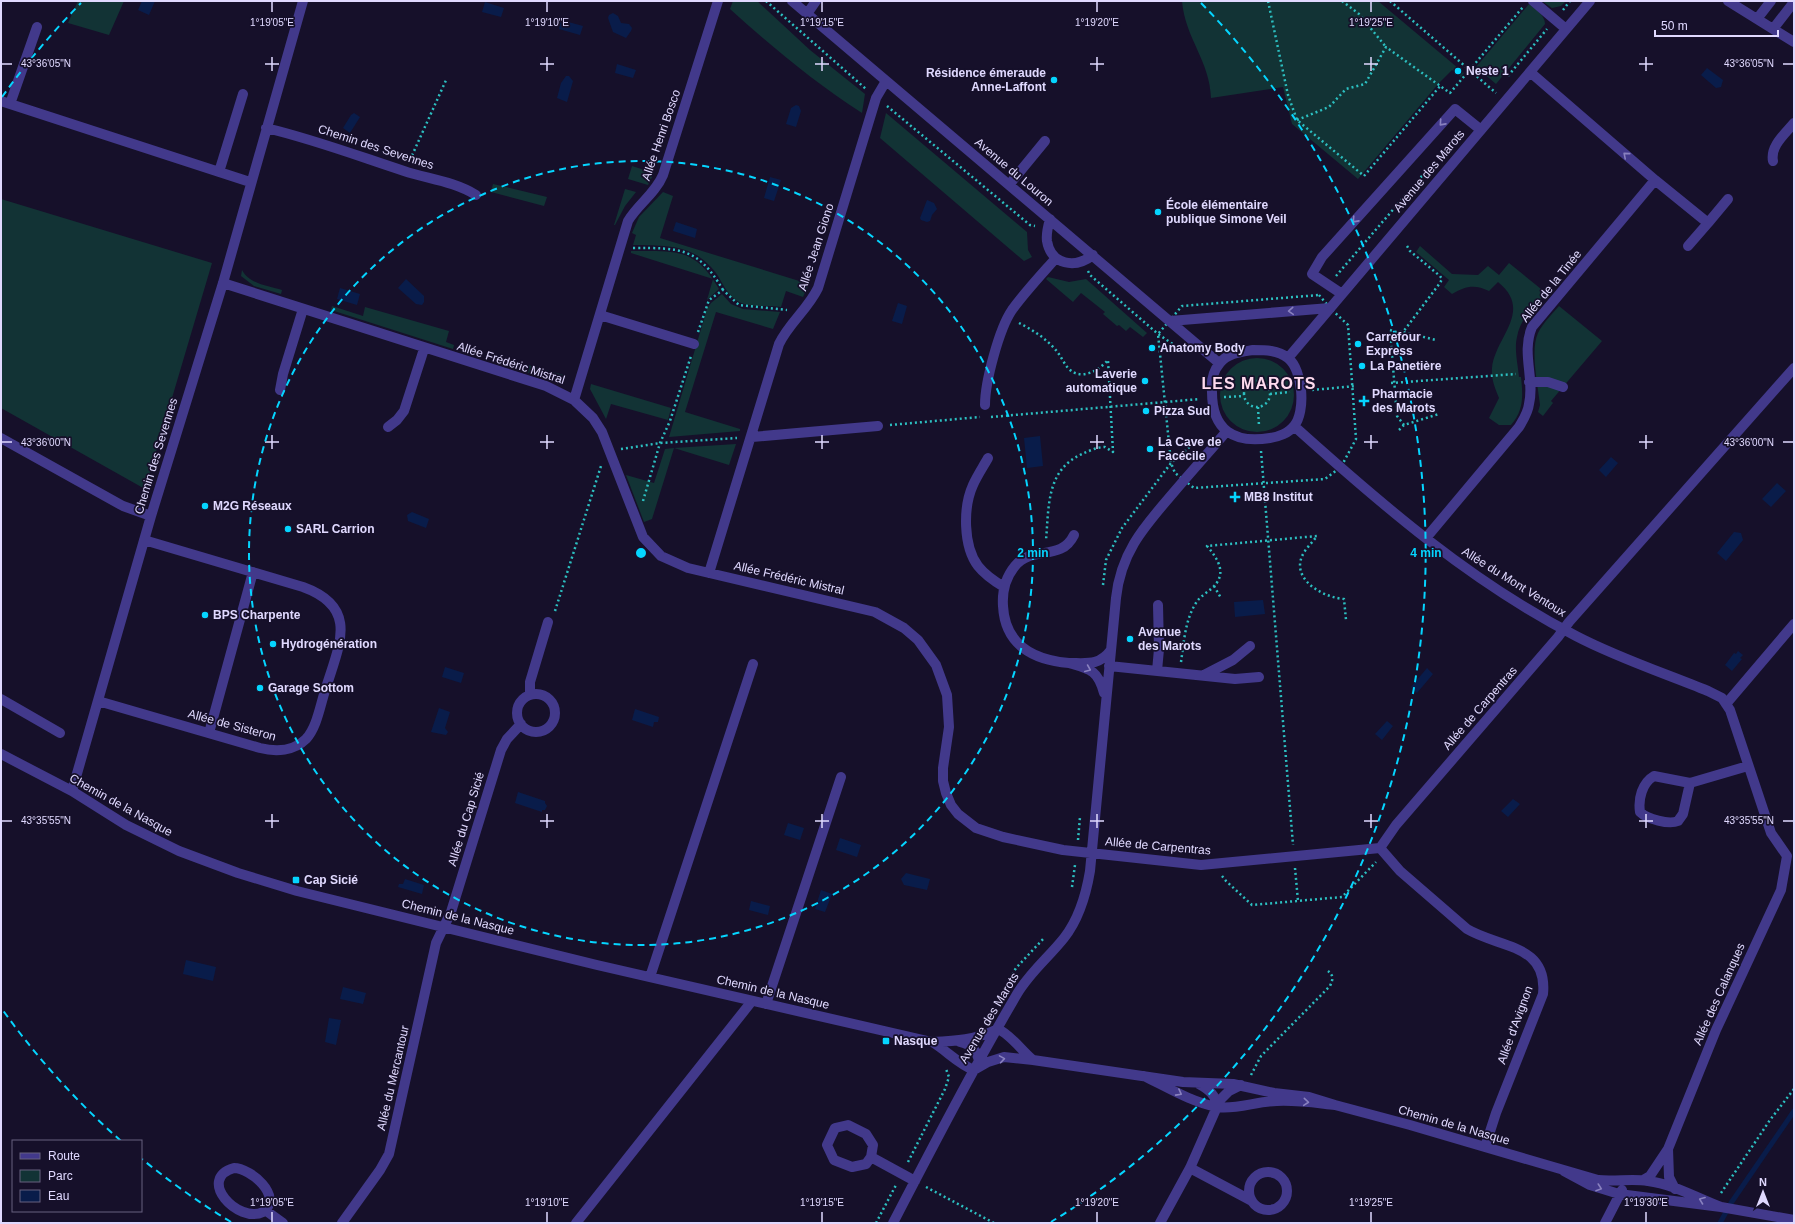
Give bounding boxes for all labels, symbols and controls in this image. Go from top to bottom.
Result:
scale bar [1655,12,1778,38]
text: 1°19'05"E [250,17,294,28]
text: 1°19'10"E [525,17,569,28]
text: 1°19'15"E [800,17,844,28]
text: 1°19'20"E [1075,17,1119,28]
text: 1°19'25"E [1349,17,1393,28]
text: 50 m [1661,19,1688,33]
text: 43°36'05"N [21,58,71,69]
text: 43°36'05"N [1724,58,1774,69]
place label: Neste 1 [1466,64,1509,78]
place label: Résidence émeraude Anne-Laffont [926,66,1046,94]
marker: Neste 1 [1453,66,1463,76]
marker: Résidence émeraude Anne-Laffont [1049,75,1059,85]
street label: Allée Henri Bosco [639,87,683,182]
one-way arrow [1439,118,1447,126]
street label: Chemin des Sevennes [316,122,436,172]
street label: Avenue des Marots [1390,127,1468,215]
street label: Avenue du Louron [972,135,1056,209]
one-way arrow [1623,152,1631,159]
place label: École élémentaire publique Simone Veil [1166,197,1287,226]
street label: Allée Jean Giono [795,201,837,293]
marker: École élémentaire publique Simone Veil [1153,207,1163,217]
one-way arrow [1353,215,1360,223]
street label: Allée de la Tinée [1518,247,1585,325]
one-way arrow [1288,306,1294,315]
place label: Carrefour Express [1366,330,1421,358]
street label: Allée Frédéric Mistral [455,339,567,387]
marker: Carrefour Express [1353,339,1363,349]
place label: Anatomy Body [1160,341,1245,355]
marker: Anatomy Body [1147,343,1157,353]
place label: La Panetière [1370,359,1442,373]
marker: La Panetière [1357,361,1367,371]
place label: Laverie automatique [1066,367,1137,395]
district label: LES MAROTS [1202,375,1316,392]
marker: Laverie automatique [1140,376,1150,386]
place label: Pharmacie des Marots [1372,387,1436,415]
street label: Chemin des Sevennes [132,396,180,516]
marker: Pharmacie des Marots [1359,396,1369,406]
place label: Pizza Sud [1154,404,1210,418]
marker: Pizza Sud [1141,406,1151,416]
place label: La Cave de Facécile [1158,435,1222,463]
text: 43°36'00"N [21,437,71,448]
text: 43°36'00"N [1724,437,1774,448]
marker: La Cave de Facécile [1145,444,1155,454]
place label: MB8 Institut [1244,490,1313,504]
marker: MB8 Institut [1229,491,1241,503]
place label: M2G Réseaux [213,499,292,513]
marker: M2G Réseaux [200,501,210,511]
place label: SARL Carrion [296,522,374,536]
marker: SARL Carrion [283,524,293,534]
street label: Allée du Mont Ventoux [1459,544,1569,620]
centre of rings [634,546,648,560]
text: 2 min [1017,546,1049,560]
text: 4 min [1410,546,1442,560]
street label: Allée Frédéric Mistral [733,559,845,597]
place label: BPS Charpente [213,608,301,622]
marker: BPS Charpente [200,610,210,620]
place label: Avenue des Marots [1138,625,1202,653]
marker: Avenue des Marots [1125,634,1135,644]
place label: Hydrogénération [281,637,377,651]
marker: Hydrogénération [268,639,278,649]
street label: Allée de Carpentras [1440,663,1520,753]
one-way arrow [1083,664,1091,672]
place label: Garage Sottom [268,681,354,695]
marker: Garage Sottom [255,683,265,693]
street label: Allée de Sisteron [186,706,278,744]
street label: Allée du Cap Sicié [445,770,487,868]
street label: Chemin de la Nasque [67,771,175,839]
text: 43°35'55"N [21,815,71,826]
text: 43°35'55"N [1724,815,1774,826]
street label: Allée de Carpentras [1105,834,1211,858]
place label: Cap Sicié [304,873,358,887]
marker: Cap Sicié [291,875,301,885]
street label: Chemin de la Nasque [400,896,516,938]
street label: Allée des Calanques [1690,941,1748,1047]
street label: Avenue des Marots [956,970,1022,1066]
street label: Chemin de la Nasque [715,972,831,1012]
street label: Allée d'Avignon [1494,984,1536,1066]
street label: Allée du Mercantour [374,1024,412,1132]
place label: Nasque [894,1034,938,1048]
marker: Nasque [881,1036,891,1046]
one-way arrow [999,1055,1005,1064]
one-way arrow [1175,1088,1182,1096]
one-way arrow [1303,1097,1309,1106]
street label: Chemin de la Nasque [1397,1102,1512,1148]
legend [12,1140,142,1212]
text: Route [48,1149,80,1163]
text: Parc [48,1169,73,1183]
north arrow [1743,1172,1783,1212]
text: N [1759,1176,1767,1188]
one-way arrow [1596,1184,1603,1192]
text: Eau [48,1189,69,1203]
text: 1°19'05"E [250,1197,294,1208]
text: 1°19'10"E [525,1197,569,1208]
text: 1°19'15"E [800,1197,844,1208]
text: 1°19'20"E [1075,1197,1119,1208]
text: 1°19'25"E [1349,1197,1393,1208]
text: 1°19'30"E [1624,1197,1668,1208]
one-way arrow [1698,1197,1706,1205]

